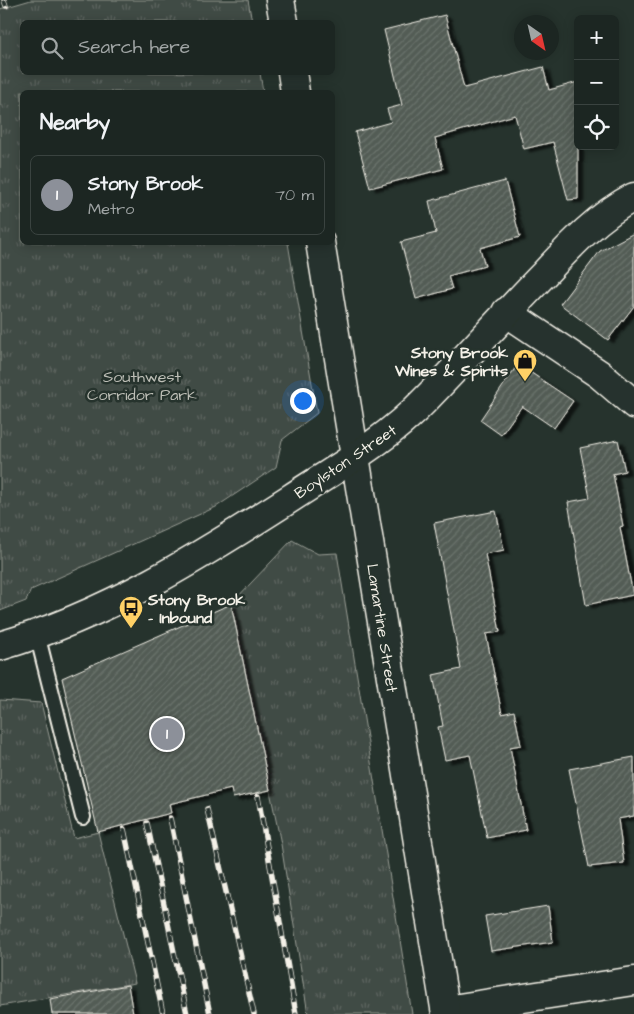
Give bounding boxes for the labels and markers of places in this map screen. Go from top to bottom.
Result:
place label: Stony Brook Wines & Spirits [394,342,508,382]
shop icon: Stony Brook Wines & Spirits [512,348,538,382]
place label: Stony Brook - Inbound [147,589,245,629]
bus stop icon: Stony Brook - Inbound [118,595,144,629]
pin: 1 [151,715,183,753]

